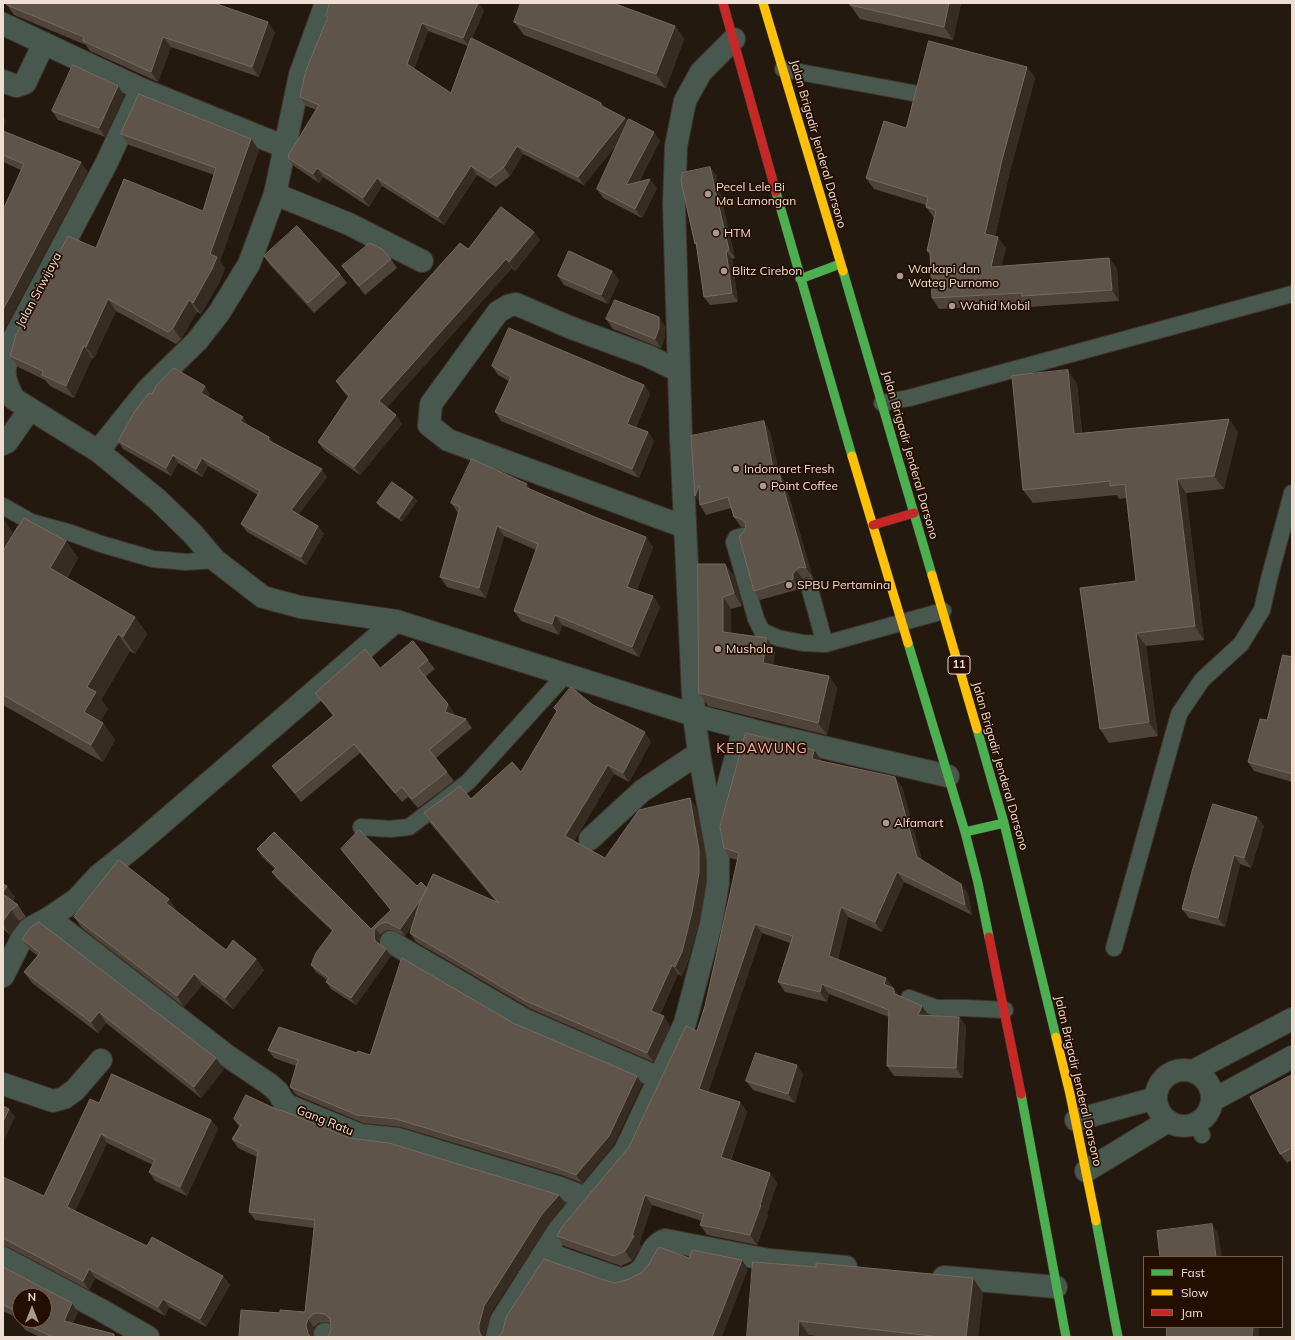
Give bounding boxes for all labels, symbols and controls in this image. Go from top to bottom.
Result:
street label: Jalan Brigadir Jenderal Darsono [787,58,849,230]
place label: Pecel Lele Bi Ma Lamongan [716,180,796,208]
marker: Pecel Lele Bi Ma Lamongan [703,189,713,199]
place label: HTM [724,226,751,240]
marker: HTM [711,228,721,238]
street label: Jalan Sriwijaya [13,250,65,330]
place label: Warkapi dan Wateg Purnomo [908,262,999,290]
place label: Blitz Cirebon [732,264,802,278]
marker: Blitz Cirebon [719,266,729,276]
marker: Warkapi dan Wateg Purnomo [895,271,905,281]
place label: Wahid Mobil [960,299,1030,313]
marker: Wahid Mobil [947,301,957,311]
street label: Jalan Brigadir Jenderal Darsono [879,369,941,541]
place label: Indomaret Fresh [744,462,834,476]
marker: Indomaret Fresh [731,464,741,474]
place label: Point Coffee [771,479,838,493]
marker: Point Coffee [758,481,768,491]
place label: SPBU Pertamina [797,578,890,592]
marker: SPBU Pertamina [784,580,794,590]
place label: Mushola [726,642,773,656]
marker: Mushola [713,644,723,654]
road number: 11 [948,656,970,674]
street label: Jalan Brigadir Jenderal Darsono [969,680,1031,852]
district label: KEDAWUNG [716,741,808,757]
place label: Alfamart [894,816,943,830]
marker: Alfamart [881,818,891,828]
street label: Jalan Brigadir Jenderal Darsono [1051,994,1105,1168]
street label: Gang Ratu [294,1103,356,1139]
legend [1143,1256,1283,1328]
text: Fast [1181,1265,1205,1280]
text: Slow [1181,1285,1209,1300]
north arrow [12,1288,52,1328]
text: N [28,1290,36,1304]
text: Jam [1181,1305,1203,1320]

